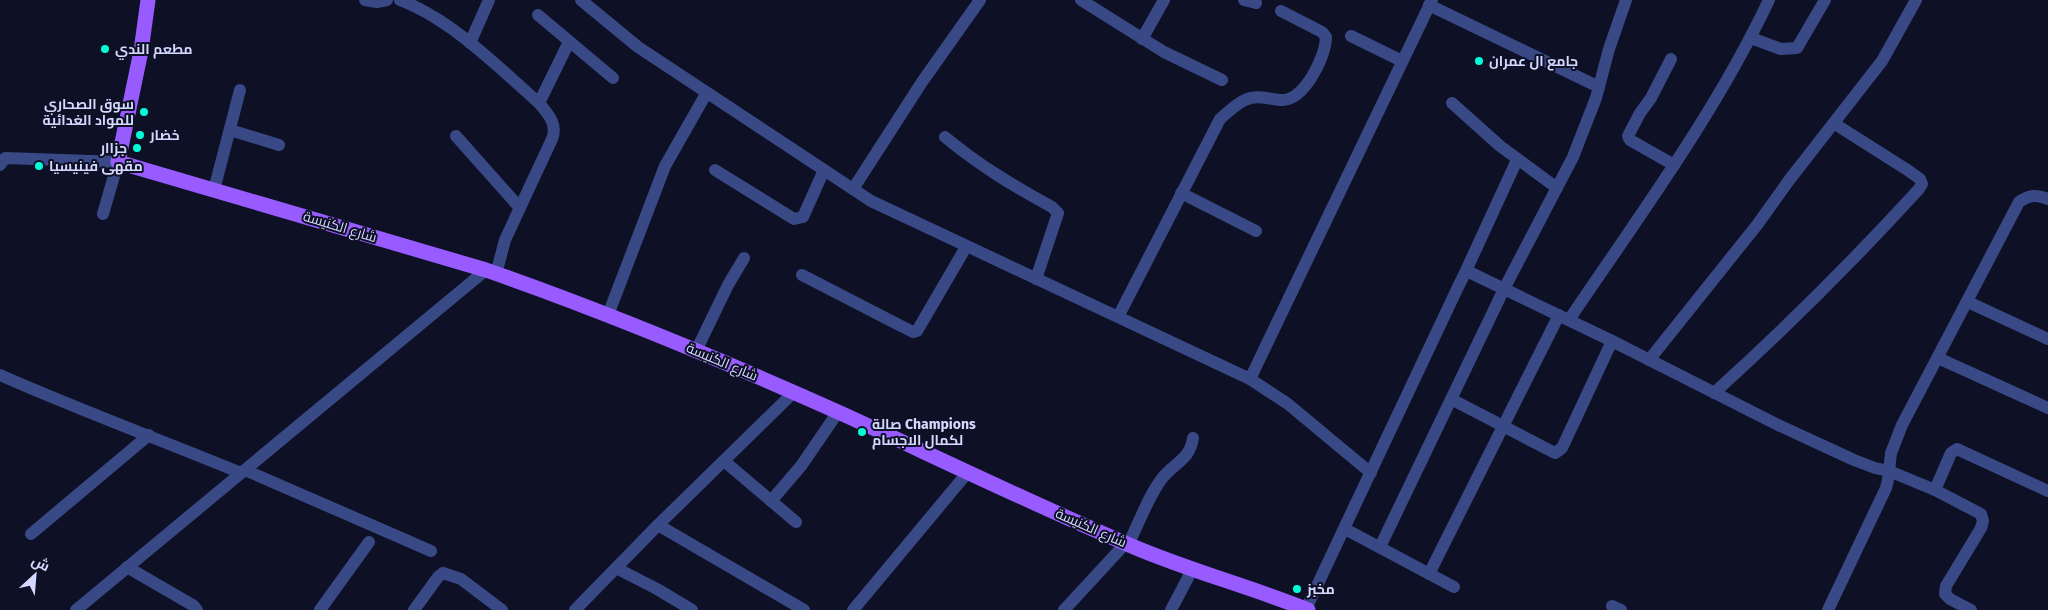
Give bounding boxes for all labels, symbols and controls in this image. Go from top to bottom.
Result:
place label: مطعم الندي [115,41,193,60]
marker: مطعم الندي [99,43,111,55]
place label: جامع ال عمران [1489,53,1578,71]
marker: جامع ال عمران [1473,55,1485,67]
place label: سوق الصحاري للمواد الغدائية [42,96,134,129]
marker: سوق الصحاري للمواد الغدائية [138,106,150,118]
place label: خضار [149,127,180,144]
marker: خضار [134,129,146,141]
place label: جزاار [100,140,127,157]
marker: جزاار [131,142,143,154]
place label: مقهى فينيسيا [49,158,143,175]
marker: مقهى فينيسيا [33,160,45,172]
street label: شارع الكنيسة [301,208,379,246]
street label: شارع الكنيسة [684,339,760,385]
place label: صالة Champions لكمال الاجسام [872,416,976,450]
marker: صالة Champions لكمال الاجسام [856,426,868,438]
street label: شارع الكنيسة [1053,505,1129,551]
north arrow [10,550,60,600]
text: ش [29,552,52,575]
place label: مخبز [1306,581,1335,598]
marker: مخبز [1291,583,1303,595]

